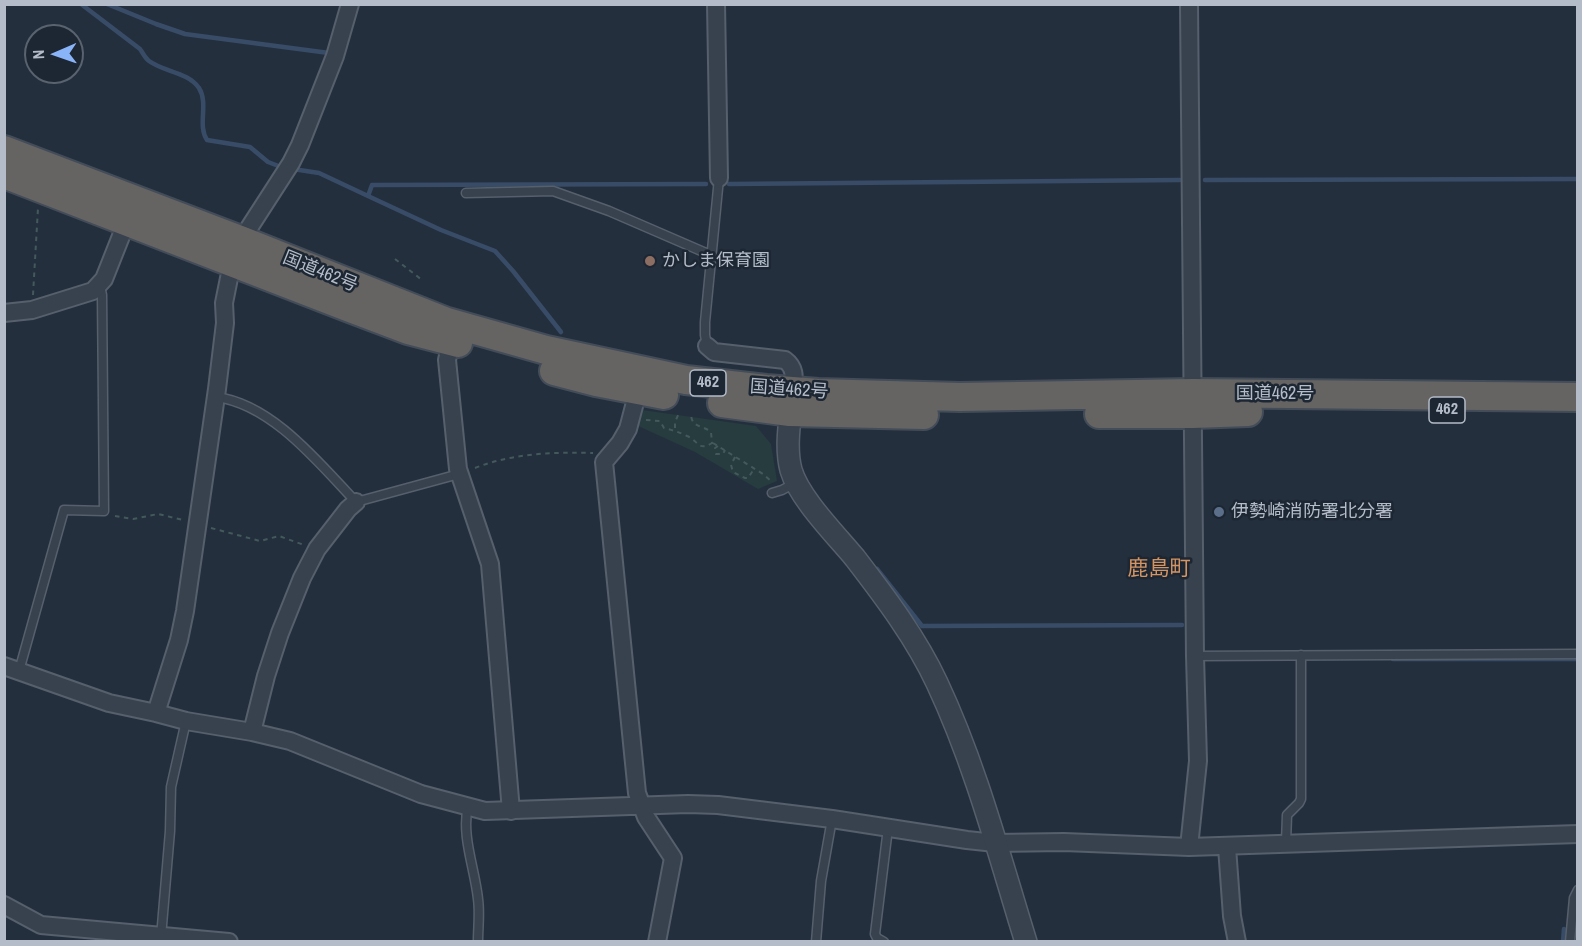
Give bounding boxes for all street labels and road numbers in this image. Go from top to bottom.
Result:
street label: 国道462号 [280,247,360,297]
road number: 462 [690,370,726,396]
street label: 国道462号 [749,376,829,404]
street label: 国道462号 [1236,383,1314,405]
road number: 462 [1429,397,1465,423]

